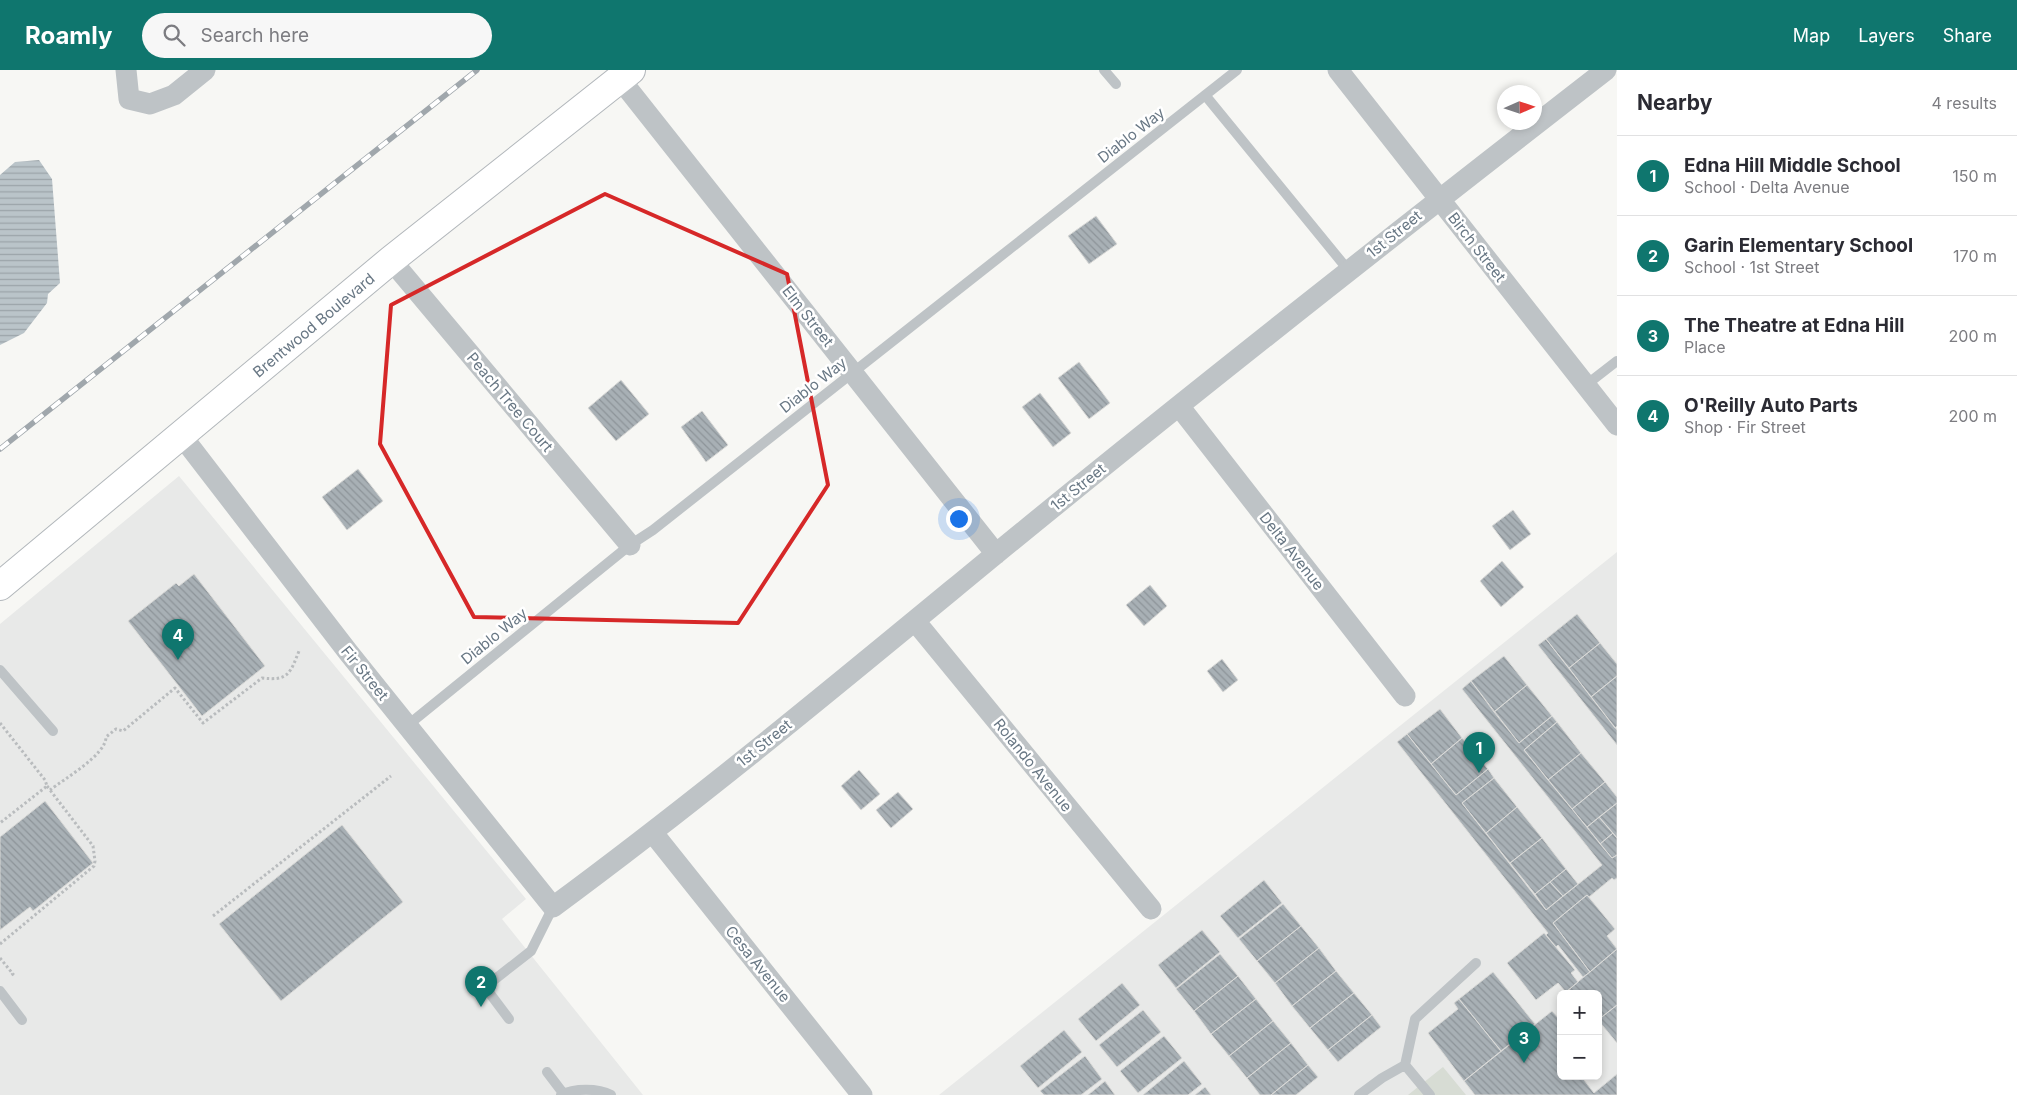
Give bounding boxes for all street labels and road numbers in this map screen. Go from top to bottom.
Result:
street label: Diablo Way [1094,103,1169,167]
street label: 1st Street [1363,206,1425,262]
street label: Birch Street [1444,209,1510,286]
street label: Brentwood Boulevard [249,269,378,381]
street label: Elm Street [778,282,838,350]
street label: Peach Tree Court [463,348,557,456]
street label: Diablo Way [776,353,851,417]
street label: 1st Street [1047,459,1109,515]
street label: Delta Avenue [1256,508,1328,594]
street label: Diablo Way [457,603,531,668]
street label: Fir Street [337,642,393,704]
street label: 1st Street [733,715,795,771]
street label: Rolando Avenue [990,715,1076,815]
street label: Cesa Avenue [721,922,795,1006]

